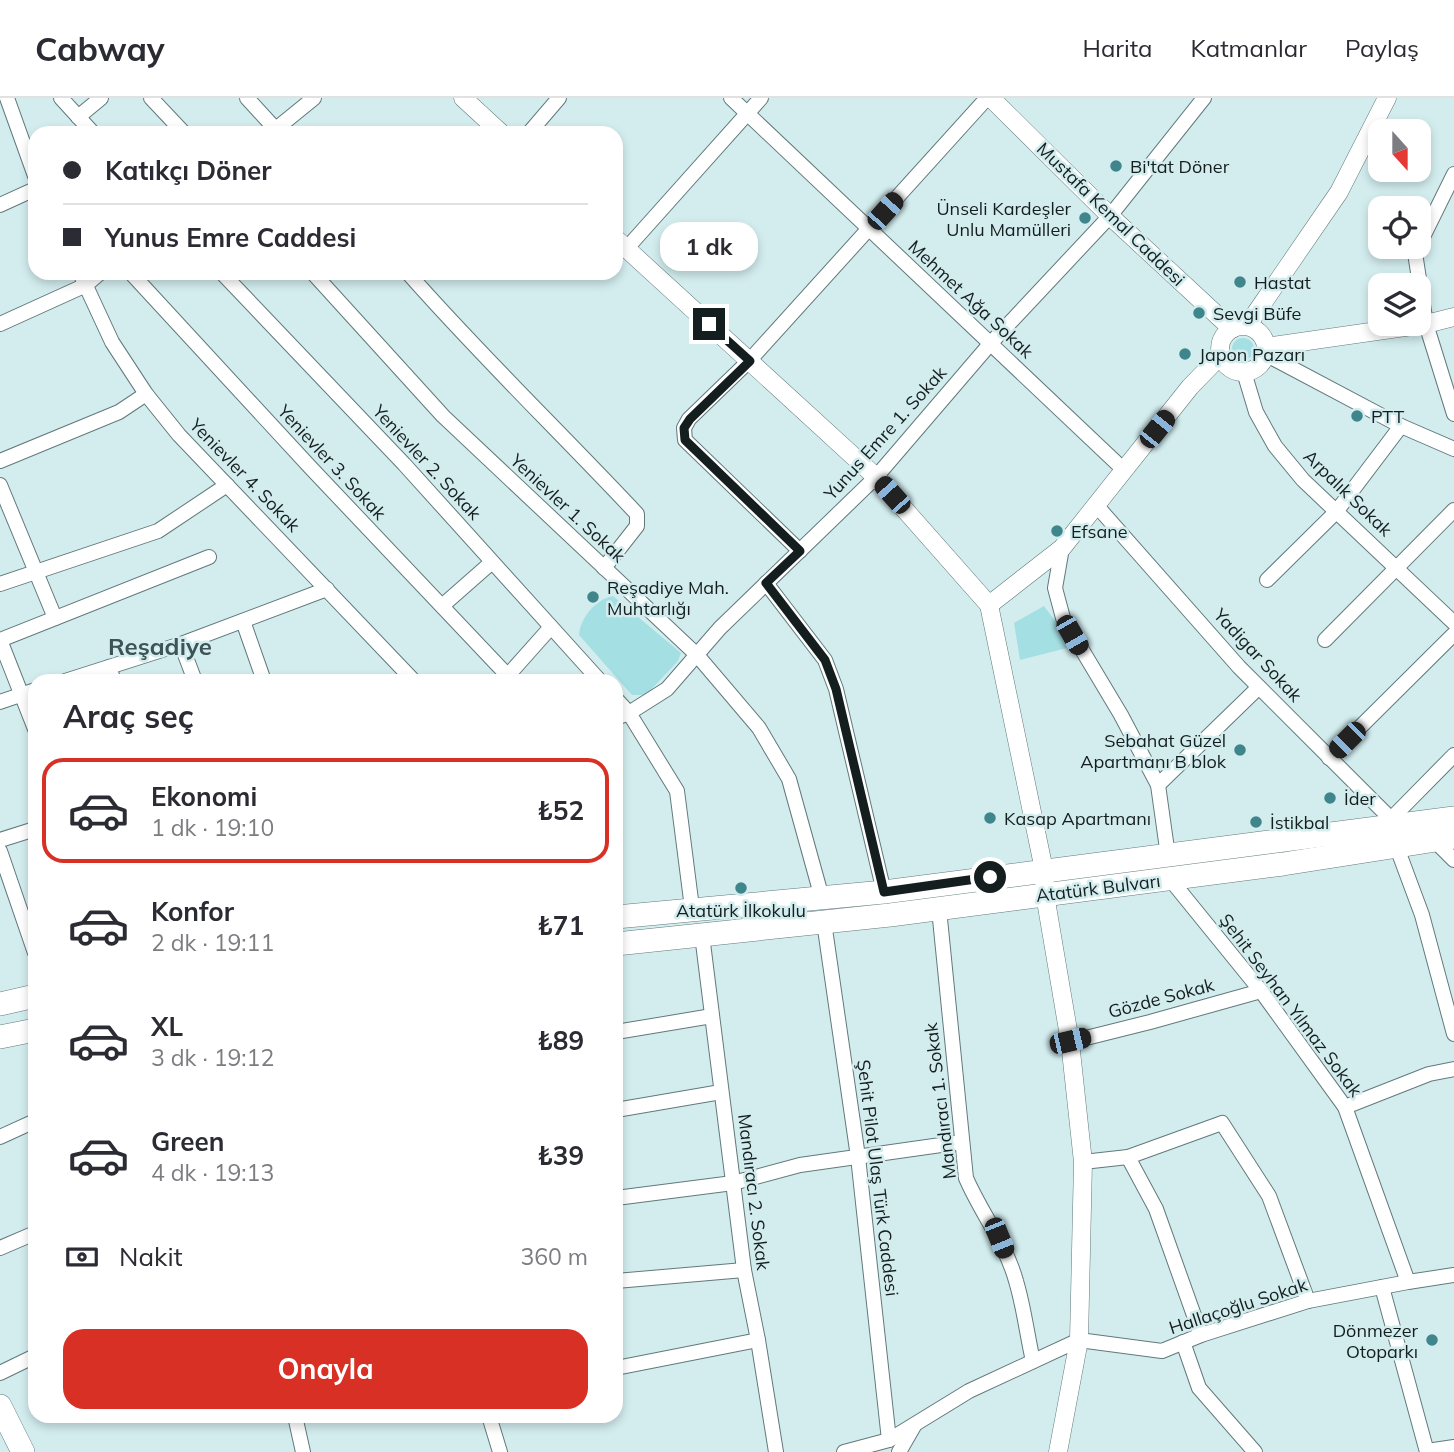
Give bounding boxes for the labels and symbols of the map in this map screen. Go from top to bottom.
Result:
north arrow [1368,119,1432,182]
street label: Mustafa Kemal Caddesi [1032,137,1190,291]
place label: Bi'tat Döner [1130,155,1230,178]
marker: Bi'tat Döner [1108,158,1124,174]
car [864,188,907,234]
place label: Ünseli Kardeşler Unlu Mamülleri [936,197,1071,241]
marker: Ünseli Kardeşler Unlu Mamülleri [1077,210,1093,226]
callout: 1 dk [660,222,758,272]
street label: Mehmet Ağa Sokak [904,235,1039,363]
place label: Hastat [1254,271,1311,294]
marker: Hastat [1232,274,1248,290]
place label: Sevgi Büfe [1213,302,1301,325]
marker: Sevgi Büfe [1191,305,1207,321]
route end [693,308,725,340]
place label: Japon Pazarı [1199,343,1305,366]
marker: Japon Pazarı [1177,346,1193,362]
street label: Yunus Emre 1. Sokak [818,361,952,505]
street label: Yenievler 3. Sokak [272,399,392,525]
street label: Yenievler 2. Sokak [367,399,487,525]
place label: PTT [1371,405,1404,428]
car [1136,406,1179,452]
marker: PTT [1349,408,1365,424]
street label: Yenievler 4. Sokak [184,413,306,537]
street label: Arpalık Sokak [1299,445,1398,542]
street label: Yenievler 1. Sokak [505,448,631,568]
car [871,472,914,518]
place label: Efsane [1071,520,1128,543]
marker: Efsane [1049,523,1065,539]
place label: Reşadiye Mah. Muhtarlığı [607,576,729,620]
marker: Reşadiye Mah. Muhtarlığı [585,589,601,605]
street label: Yadigar Sokak [1208,603,1308,707]
car [1053,612,1092,658]
district label: Reşadiye [108,631,212,661]
car [1325,718,1370,762]
place label: Sebahat Güzel Apartmanı B blok [1080,729,1227,773]
marker: Sebahat Güzel Apartmanı B blok [1232,742,1248,758]
place label: İder [1344,787,1376,810]
marker: İder [1322,790,1338,806]
place label: Kasap Apartmanı [1004,807,1151,830]
marker: Kasap Apartmanı [982,810,998,826]
place label: İstikbal [1270,811,1329,834]
marker: İstikbal [1248,814,1264,830]
route start [974,861,1006,893]
street label: Atatürk Bulvarı [1034,869,1162,907]
marker: Atatürk İlkokulu [733,880,749,896]
place label: Atatürk İlkokulu [676,899,806,922]
street label: Şehit Seyhan Yılmaz Sokak [1215,909,1368,1102]
street label: Gözde Sokak [1106,973,1217,1023]
street label: Mandıracı 1. Sokak [919,1021,961,1180]
car [1048,1026,1093,1056]
street label: Şehit Pilot Ulaş Türk Caddesi [852,1058,904,1298]
street label: Mandıracı 2. Sokak [733,1113,775,1272]
car [982,1215,1017,1261]
street label: Hallaçoğlu Sokak [1166,1273,1311,1339]
place label: Dönmezer Otoparkı [1333,1319,1418,1363]
marker: Dönmezer Otoparkı [1424,1332,1440,1348]

